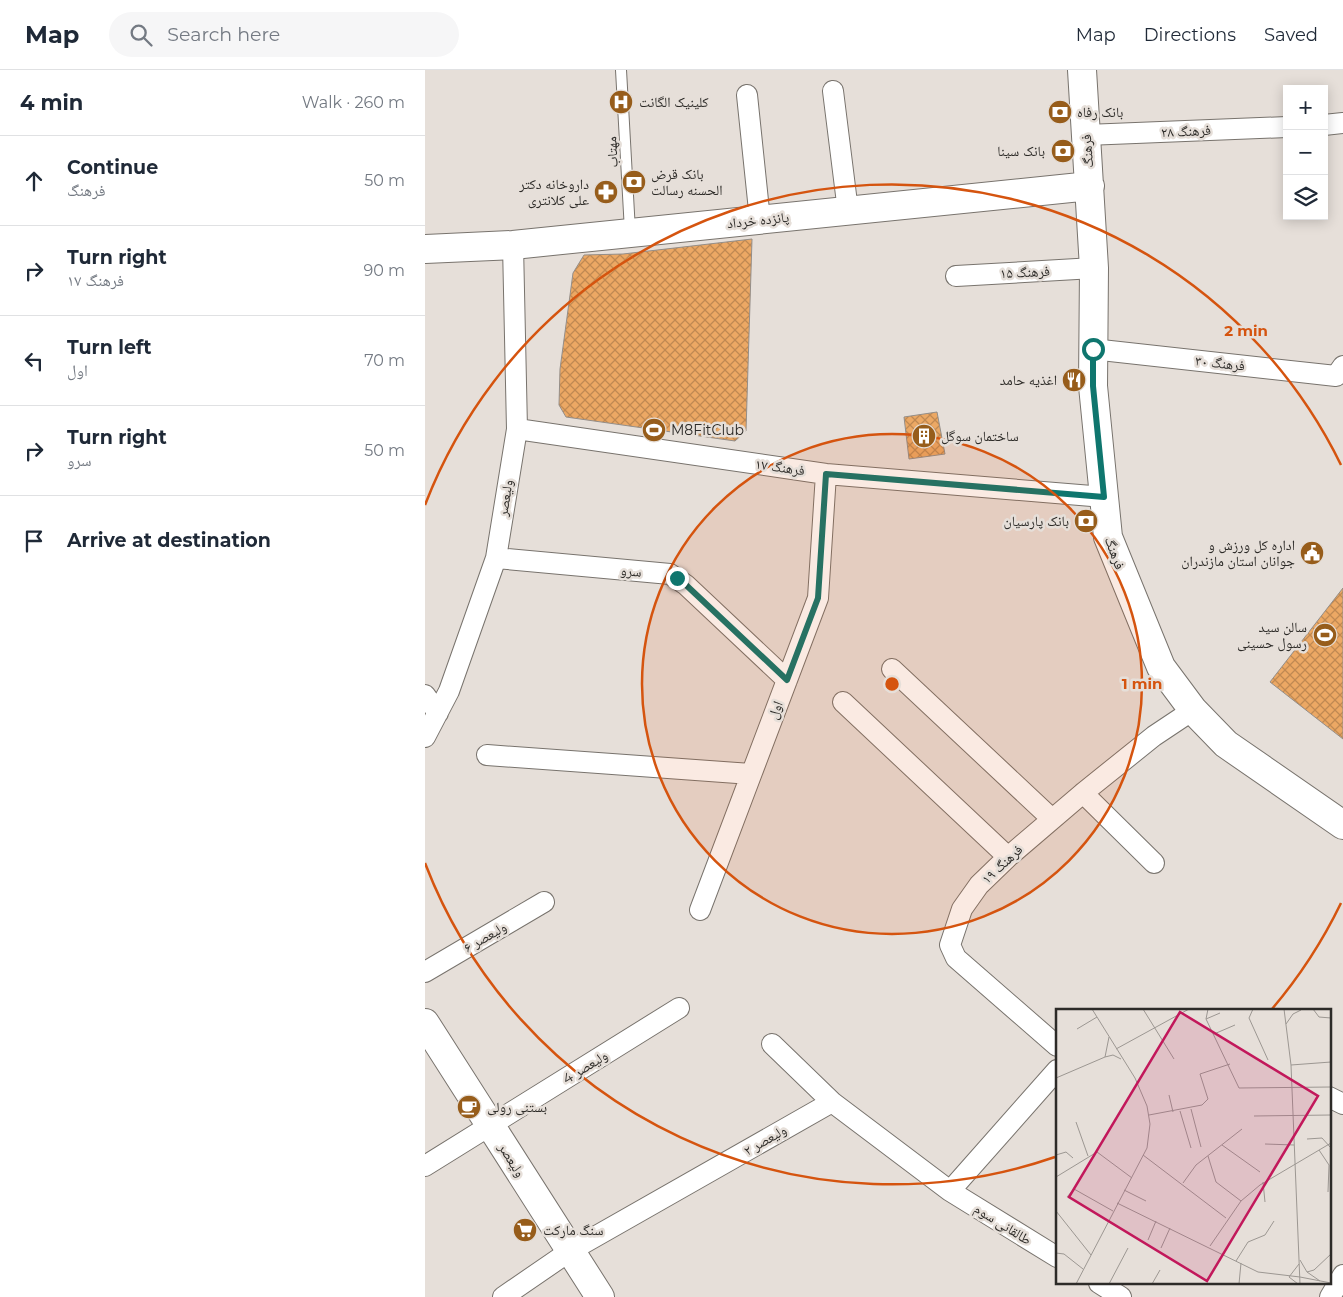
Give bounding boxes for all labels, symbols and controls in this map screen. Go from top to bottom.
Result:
search box [109,12,459,57]
text: Map [25,20,79,49]
icon: search [127,21,155,49]
text: Search here [167,23,280,46]
text: Map [1076,24,1116,46]
text: Directions [1144,24,1236,46]
text: Saved [1264,24,1318,46]
map controls [1283,85,1328,220]
button: + [1283,85,1328,130]
hospital icon: کلینیک الگانت [608,89,634,115]
text: 4 min [20,90,83,115]
text: Walk · 260 m [302,93,405,112]
place label: کلینیک الگانت [639,93,709,111]
bank icon: بانک رفاه [1047,99,1073,125]
place label: بانک رفاه [1077,103,1123,121]
street label: فرهنگ ۲۸ [1161,121,1211,141]
button: − [1283,130,1328,175]
street label: فرهنگ [1077,133,1097,168]
street label: مهتاب [602,136,622,168]
bank icon: بانک سینا [1050,138,1076,164]
place label: بانک سینا [997,142,1045,160]
text: Continue [67,156,158,179]
place label: بانک قرض الحسنه رسالت [651,165,723,199]
icon: ahead [20,167,48,195]
bank icon: بانک قرض الحسنه رسالت [621,169,647,195]
text: 50 m [364,171,405,190]
place label: داروخانه دکتر علی کلانتری [518,175,589,209]
button: layers [1283,175,1328,220]
pharmacy icon: داروخانه دکتر علی کلانتری [593,179,619,205]
text: فرهنگ [67,181,105,200]
street label: پانزده خرداد [726,208,790,232]
text: Turn right [67,246,167,269]
icon: right [20,257,48,285]
text: 90 m [363,261,405,280]
street label: فرهنگ ۱۵ [1000,262,1050,282]
text: فرهنگ ۱۷ [67,271,124,290]
text: 2 min [1224,321,1268,340]
text: Turn left [67,336,152,359]
route start [1082,338,1105,361]
icon: left [20,347,48,375]
text: 70 m [364,351,405,370]
street label: فرهنگ ۳۰ [1194,351,1246,375]
text: اول [67,361,88,380]
restaurant icon: اغذیه حامد [1061,367,1087,393]
place label: اغذیه حامد [1000,371,1057,389]
sports icon: M8FitClub [641,417,667,443]
place label: M8FitClub [671,421,744,439]
building icon: ساختمان سوگل [911,423,937,449]
text: Turn right [67,426,167,449]
place label: ساختمان سوگل [941,427,1019,445]
icon: right [20,437,48,465]
text: 50 m [364,441,405,460]
text: سرو [67,451,91,470]
street label: فرهنگ ۱۷ [754,455,806,479]
street label: ولیعصر [493,478,517,519]
bank icon: بانک پارسیان [1073,508,1099,534]
place label: بانک پارسیان [1003,512,1069,530]
icon: arrive [20,527,48,555]
text: Arrive at destination [67,529,271,552]
street label: فرهنگ [1101,534,1129,572]
place label: اداره کل ورزش و جوانان استان مازندران [1181,536,1295,570]
public building icon: اداره کل ورزش و جوانان استان مازندران [1299,540,1325,566]
street label: سرو [620,561,642,581]
route end [666,567,689,590]
place label: سالن سید رسول حسینی [1237,618,1307,652]
sports icon: سالن سید رسول حسینی [1312,622,1338,648]
text: 1 min [1122,674,1162,693]
centre of rings [883,675,901,693]
street label: اول [763,698,787,722]
street label: فرهنگ ۱۹ [978,840,1026,888]
street label: ولیعصر ۶ [460,917,510,957]
inset map [1056,1009,1331,1284]
street label: ولیعصر 4 [559,1046,611,1088]
cafe icon: بستنی رولی [456,1094,482,1120]
place label: بستنی رولی [487,1098,547,1116]
street label: ولیعصر ٢ [740,1120,790,1160]
street label: ولیعصر [494,1139,529,1180]
street label: طالقانی سوم [970,1199,1035,1250]
supermarket icon: سنگ مارکت [512,1217,538,1243]
place label: سنگ مارکت [543,1221,603,1239]

